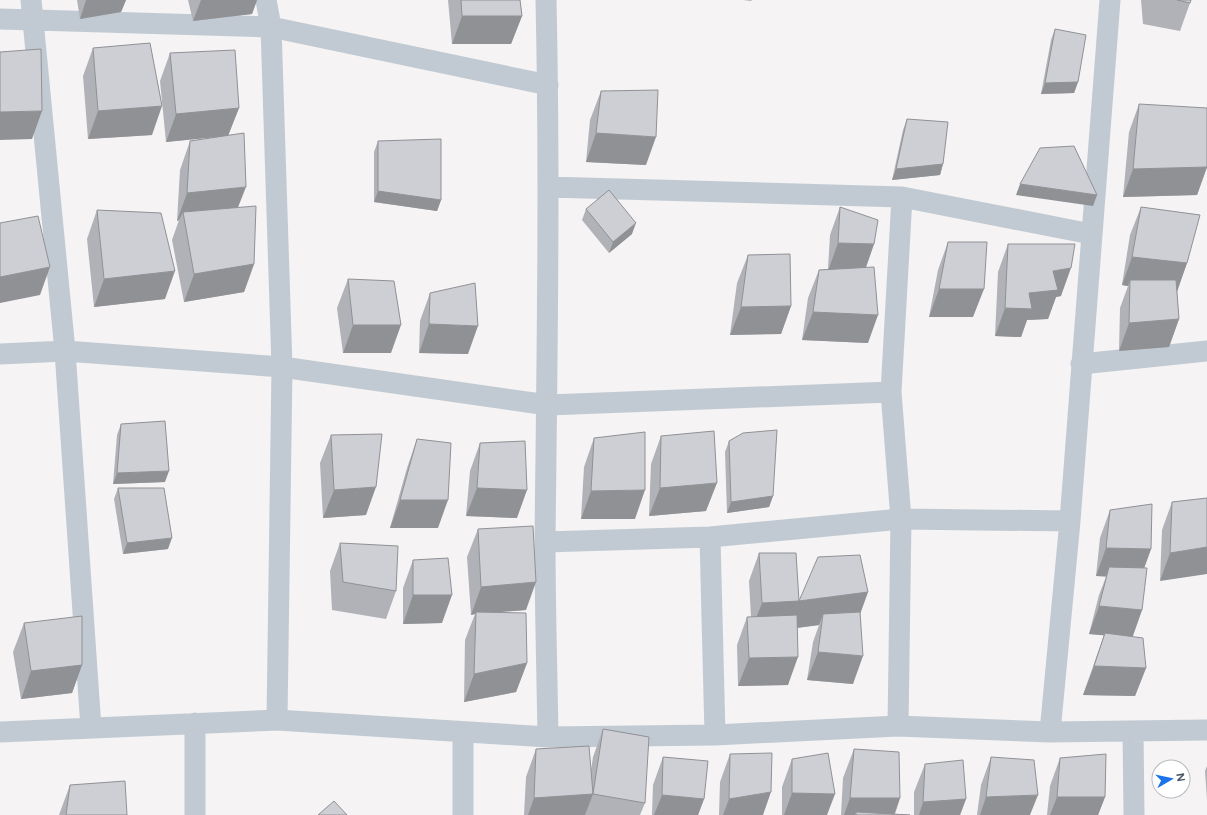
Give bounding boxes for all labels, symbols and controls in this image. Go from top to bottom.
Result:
north arrow [1151,759,1191,799]
text: N [1173,772,1187,783]

